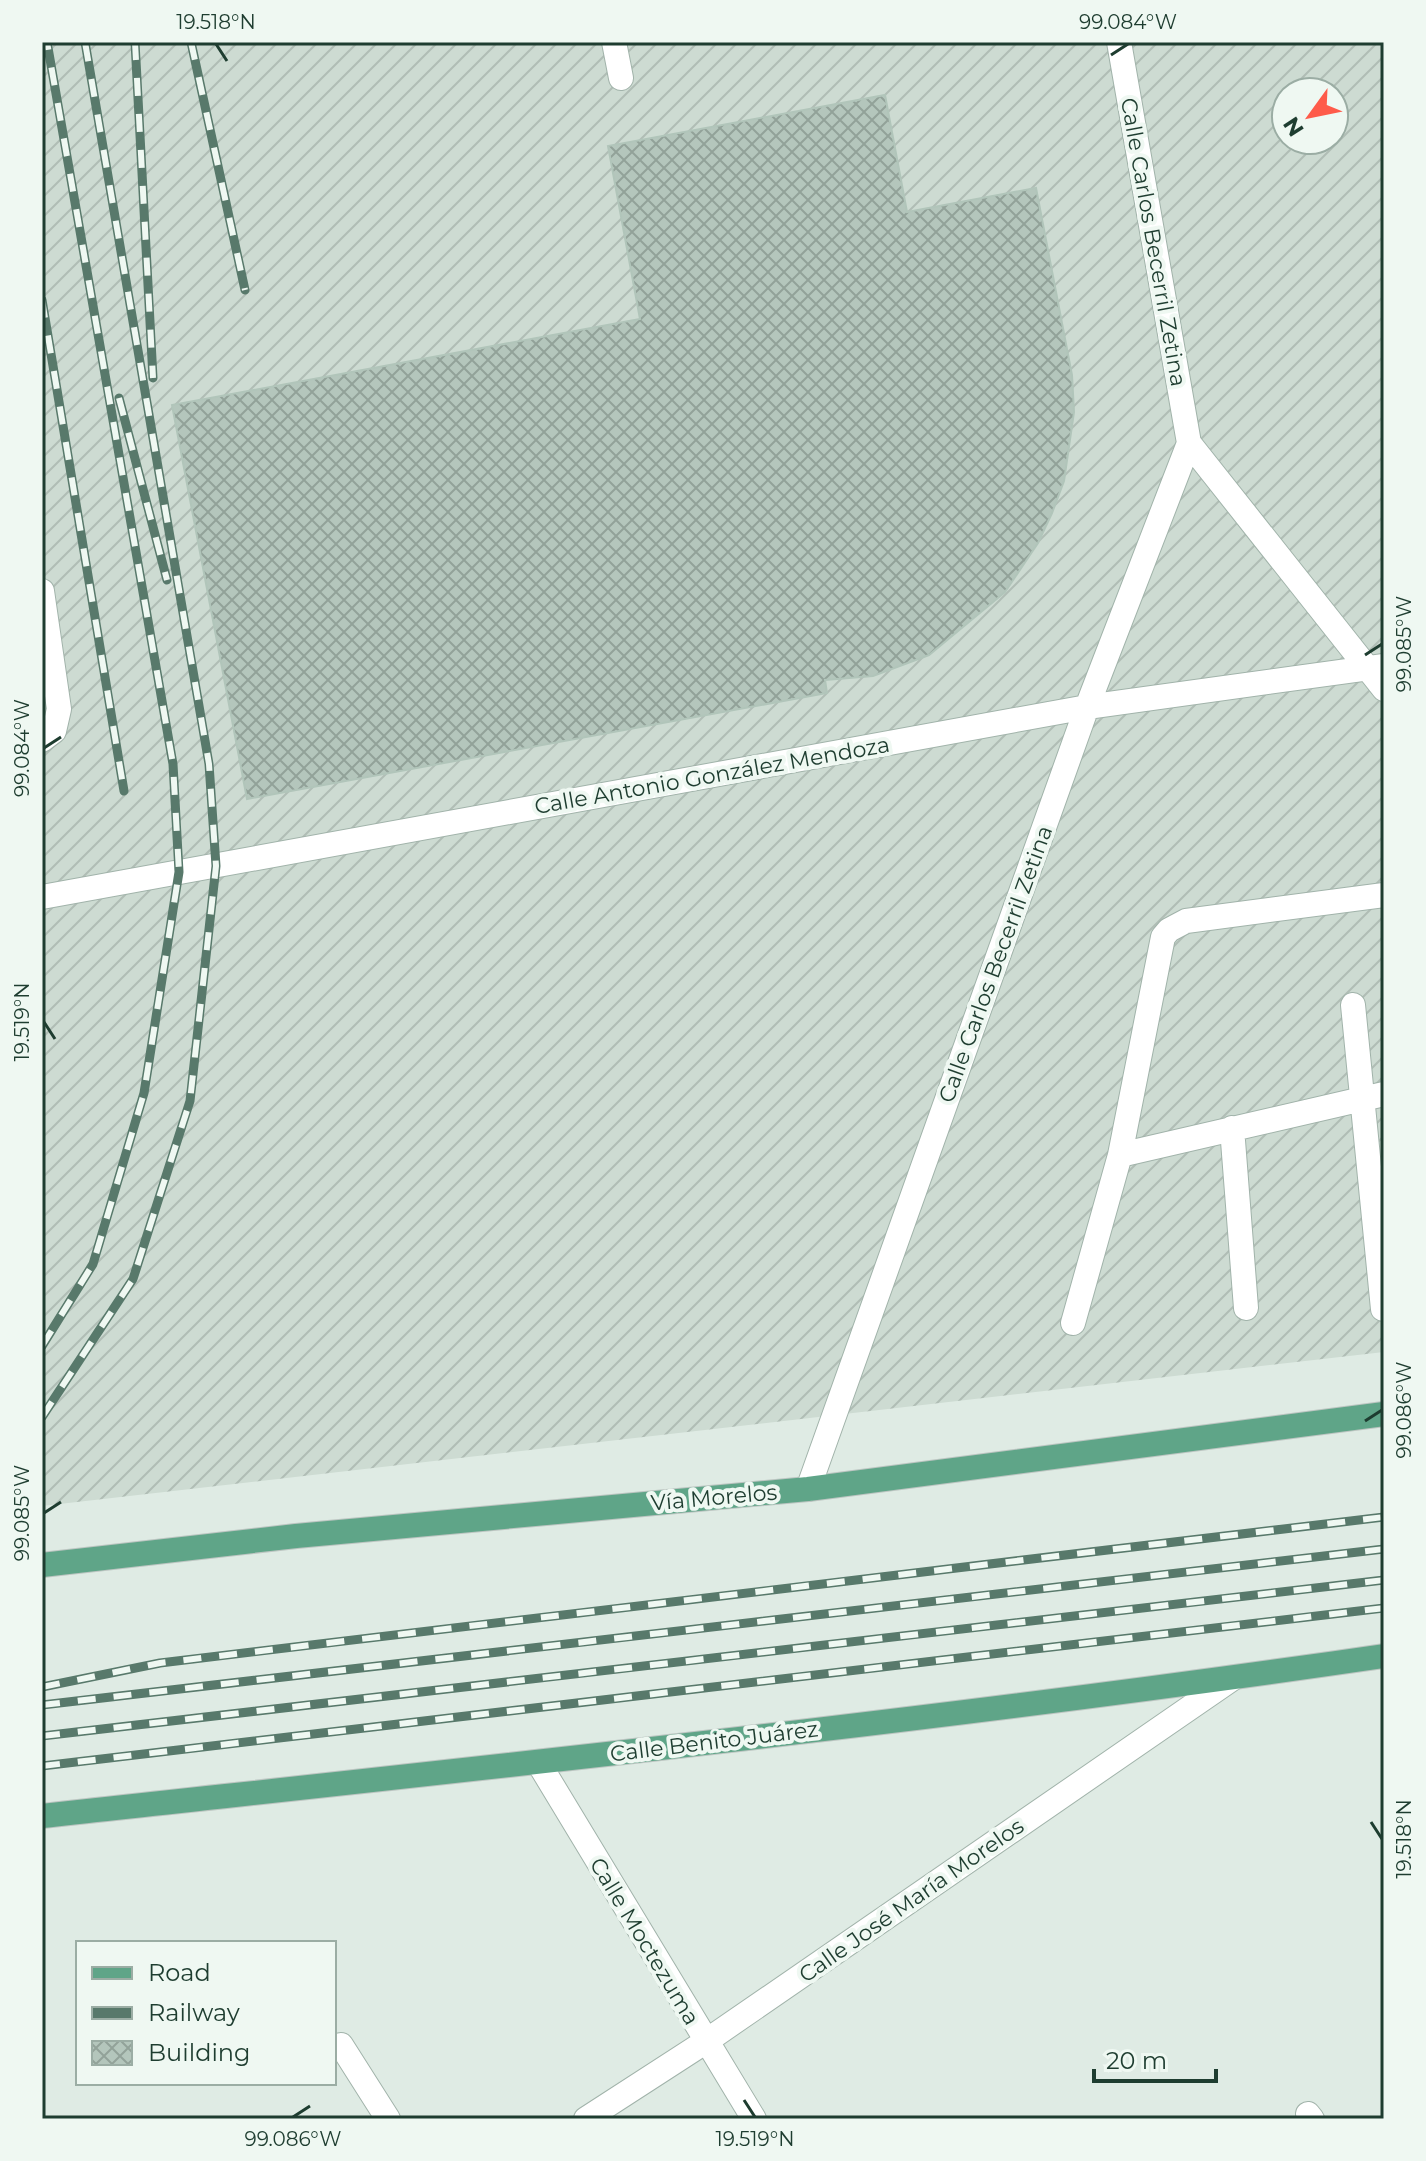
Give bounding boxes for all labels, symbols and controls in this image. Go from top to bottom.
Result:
text: 19.518°N [176,10,256,34]
text: 99.084°W [1079,10,1177,34]
north arrow [1270,76,1350,156]
street label: Calle Carlos Becerril Zetina [1115,96,1192,389]
text: N [1277,112,1310,141]
text: 99.085°W [1392,596,1416,692]
text: 99.084°W [10,699,34,797]
street label: Calle Antonio González Mendoza [532,731,892,820]
street label: Calle Carlos Becerril Zetina [933,822,1058,1106]
text: 19.519°N [10,983,34,1061]
text: 99.086°W [1392,1361,1416,1459]
text: 99.085°W [10,1465,34,1561]
street label: Vía Morelos [650,1479,779,1516]
street label: Calle Benito Juárez [608,1715,820,1768]
text: 19.518°N [1392,1799,1416,1879]
street label: Calle José María Morelos [794,1812,1029,1988]
street label: Calle Moctezuma [584,1853,705,2030]
legend [76,1941,336,2085]
text: Road [148,1958,211,1987]
text: Railway [148,1998,240,2027]
scale bar [1094,2033,1216,2083]
text: Building [148,2038,251,2067]
text: 20 m [1106,2046,1167,2075]
text: 99.086°W [244,2127,342,2151]
text: 19.519°N [716,2127,794,2151]

